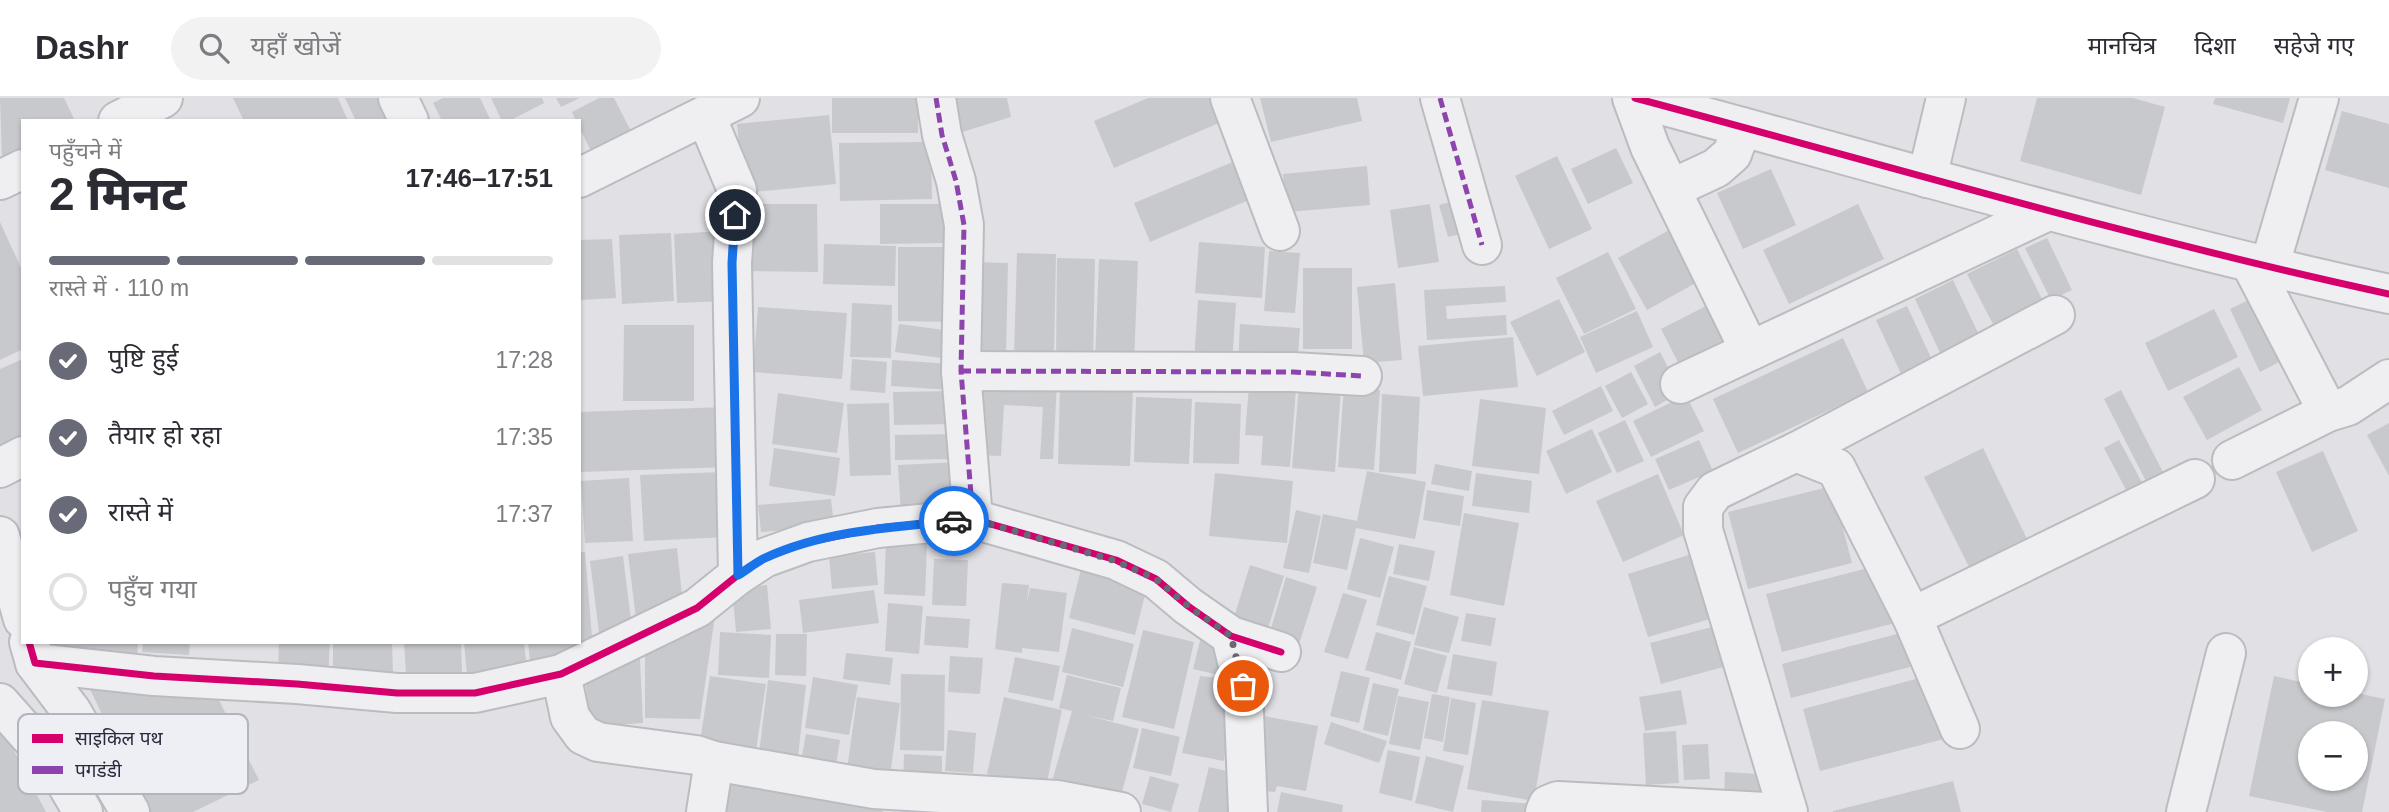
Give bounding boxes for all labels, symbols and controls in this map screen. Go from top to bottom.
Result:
search box [171,17,661,80]
text: Dashr [35,29,129,66]
icon: search [195,29,233,67]
text: यहाँ खोजें [251,31,341,61]
text: मानचित्र [2088,32,2156,59]
text: दिशा [2194,32,2236,59]
text: सहेजे गए [2274,32,2354,59]
text: पहुँचने में [49,138,122,164]
text: 17:46–17:51 [406,163,553,193]
text: 2 मिनट [49,168,186,220]
pin [705,185,765,245]
icon: home [716,196,754,234]
text: रास्ते में · 110 m [49,275,189,301]
icon: check [49,342,87,380]
text: पुष्टि हुई [108,343,178,373]
text: 17:28 [495,347,553,373]
icon: check [49,419,87,457]
text: तैयार हो रहा [108,420,221,450]
text: 17:35 [495,424,553,450]
courier [919,486,989,556]
icon: check [49,496,87,534]
text: रास्ते में [108,497,173,527]
text: 17:37 [495,501,553,527]
icon: car [935,502,973,540]
text: पहुँच गया [108,574,197,604]
map controls [2298,637,2368,791]
button: + [2298,637,2368,707]
pin [1213,656,1273,716]
icon: bag [1224,667,1262,705]
legend [18,714,248,794]
button: − [2298,721,2368,791]
text: साइकिल पथ [75,728,164,749]
text: पगडंडी [75,760,123,781]

